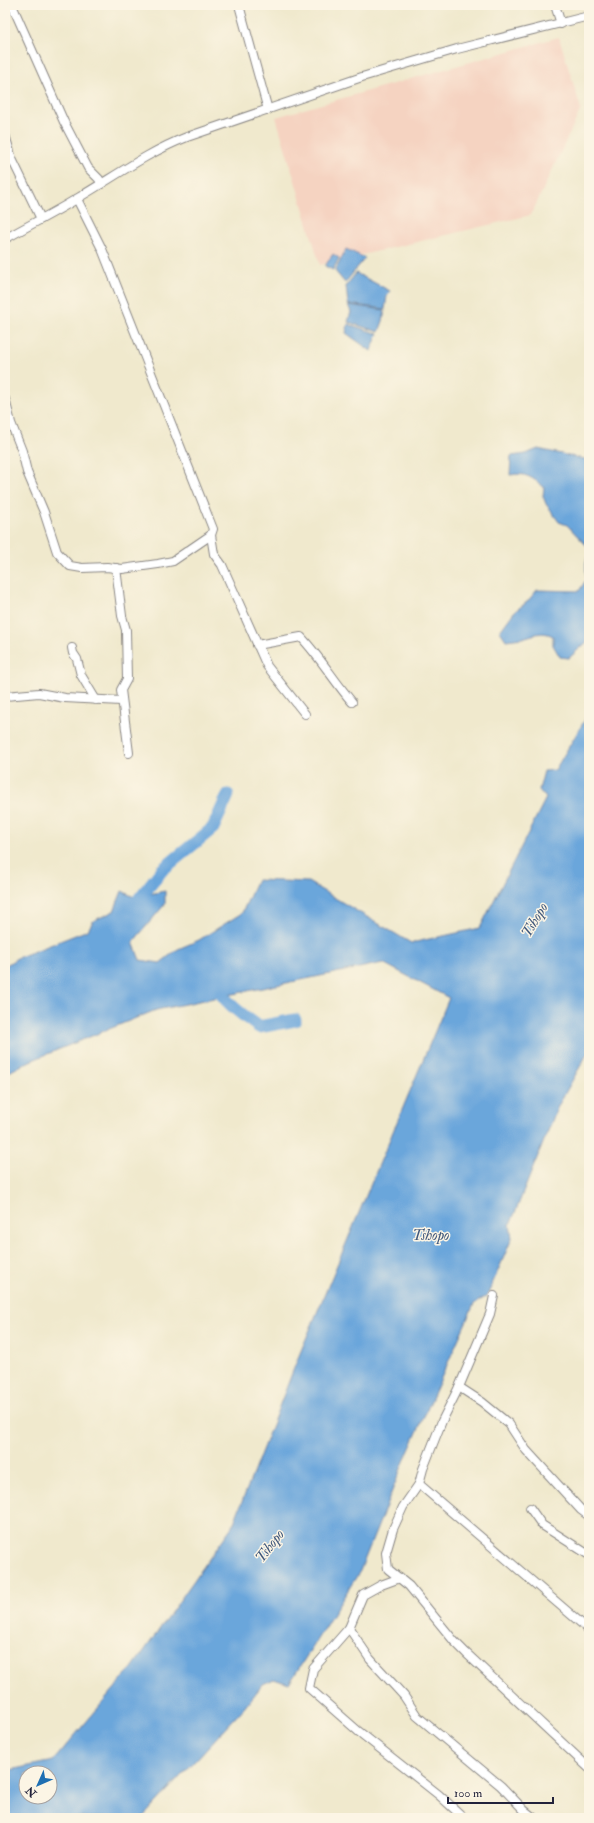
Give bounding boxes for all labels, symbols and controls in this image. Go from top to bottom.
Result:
water label: Tshopo [517,899,553,941]
water label: Tshopo [413,1226,449,1245]
water label: Tshopo [251,1526,289,1566]
north arrow [18,1765,58,1805]
scale bar [448,1779,553,1805]
text: N [22,1783,40,1801]
text: 100 m [454,1786,483,1801]

